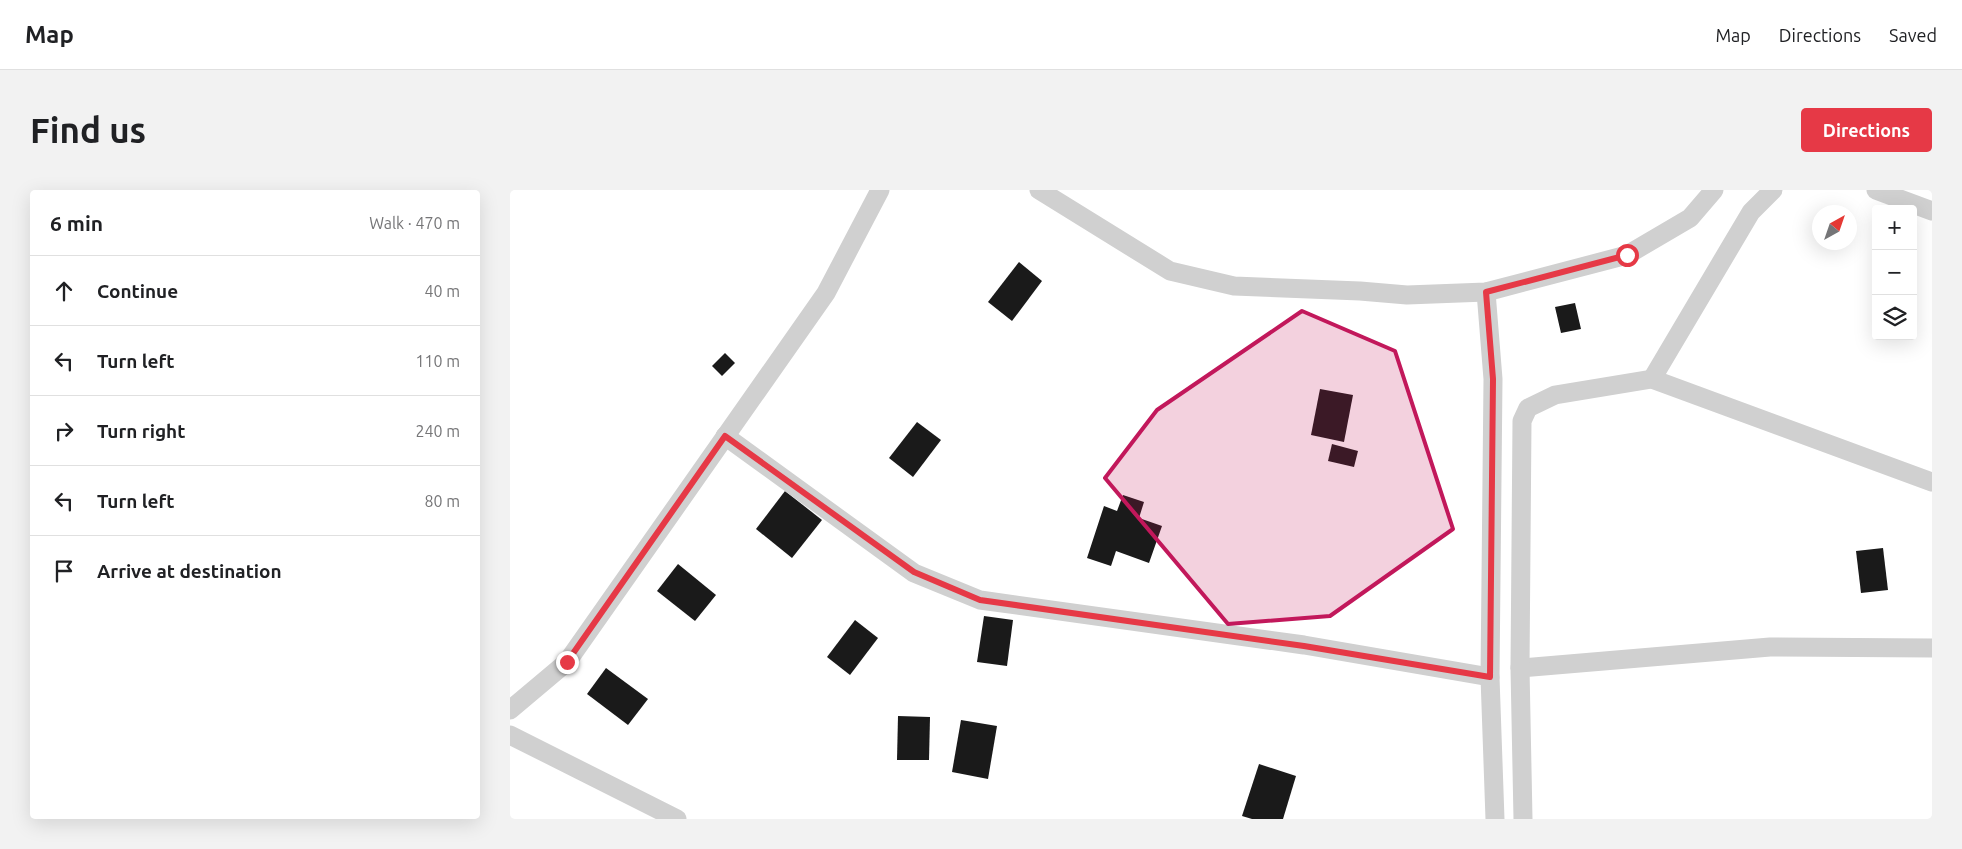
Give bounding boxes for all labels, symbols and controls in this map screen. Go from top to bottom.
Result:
text: Map [25,21,74,48]
text: Map [1715,25,1751,45]
text: Directions [1779,25,1861,45]
text: Saved [1889,25,1937,45]
button: Directions [1801,108,1932,152]
text: Find us [30,110,146,150]
north arrow [1812,205,1857,250]
map controls [1872,205,1917,340]
button: + [1872,205,1917,250]
text: 6 min [50,211,103,235]
text: Walk · 470 m [369,214,460,232]
route start [1616,244,1639,267]
button: − [1872,250,1917,295]
icon: ahead [50,277,78,305]
text: Continue [97,280,178,302]
text: 40 m [424,282,460,300]
button: layers [1872,295,1917,340]
icon: left [50,347,78,375]
text: Turn left [97,350,175,372]
text: 110 m [415,352,460,370]
icon: right [50,417,78,445]
text: Turn right [97,420,185,442]
text: 240 m [415,422,460,440]
icon: left [50,487,78,515]
text: Turn left [97,490,175,512]
text: 80 m [424,492,460,510]
icon: arrive [50,557,78,585]
text: Arrive at destination [97,560,282,582]
route end [556,651,579,674]

